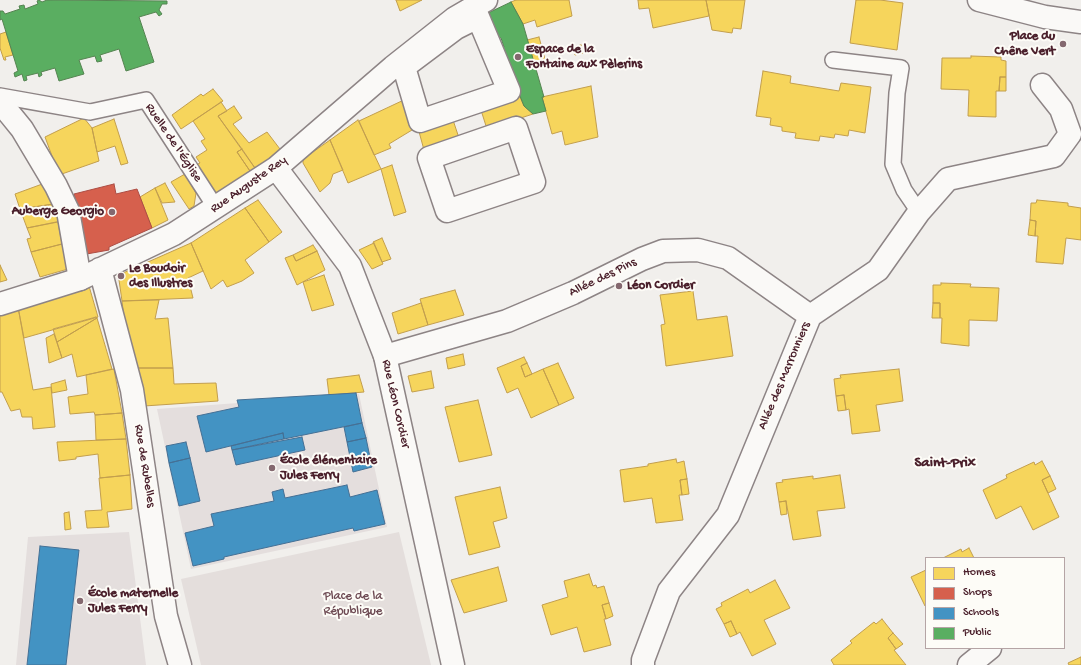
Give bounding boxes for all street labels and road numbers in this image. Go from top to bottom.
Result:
street label: Ruelle de l'Église [141,101,205,185]
street label: Rue Auguste Rey [208,153,290,217]
street label: Allée des Pins [567,255,639,301]
street label: Allée des Marronniers [755,320,815,432]
street label: Rue Léon Cordier [377,358,413,450]
street label: Rue de Rubelles [130,423,158,509]

